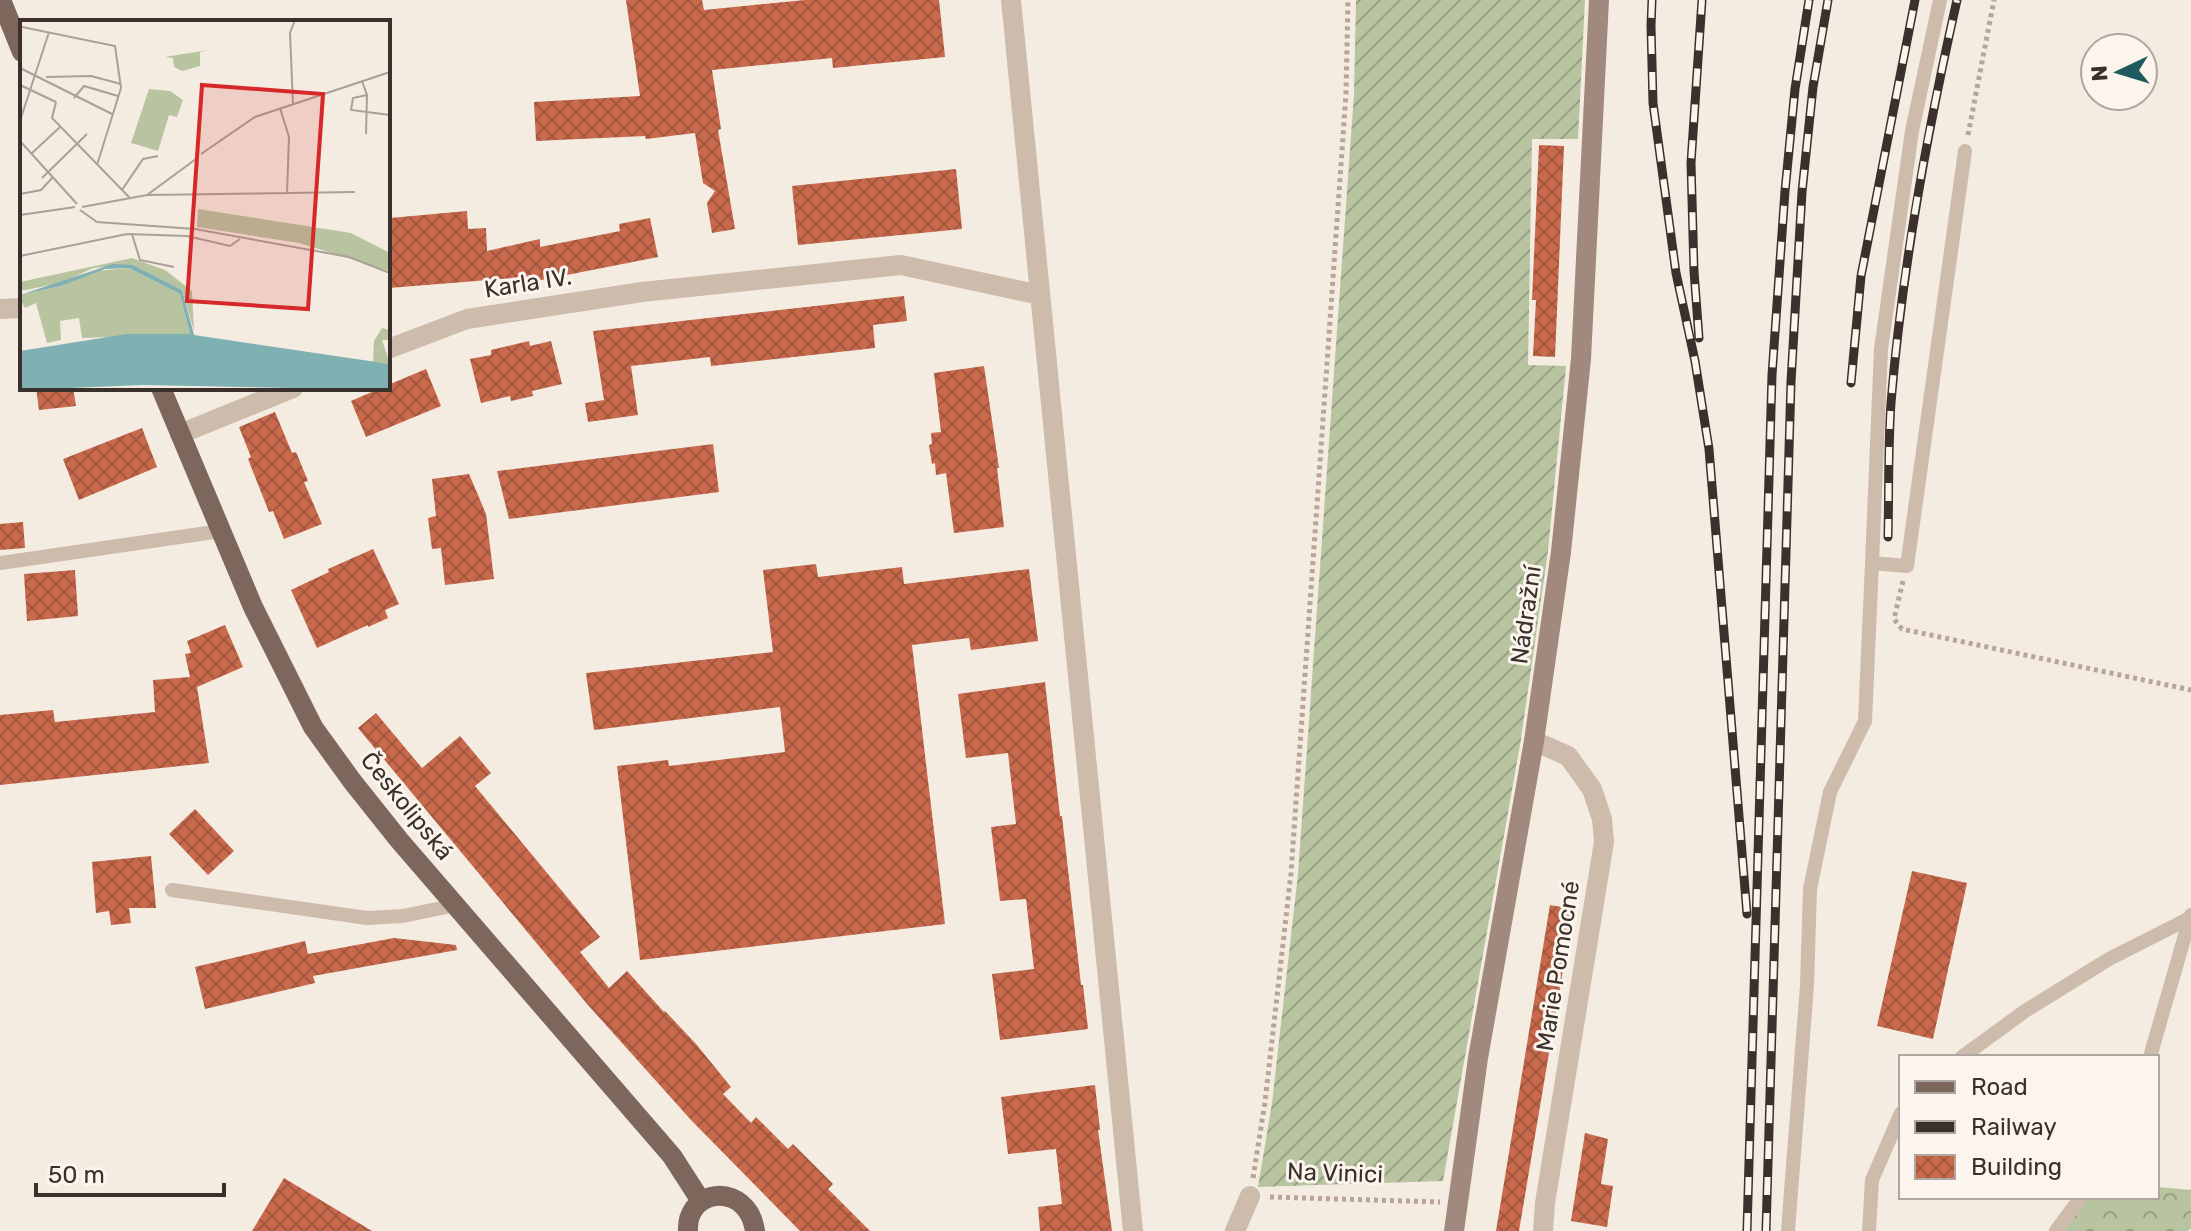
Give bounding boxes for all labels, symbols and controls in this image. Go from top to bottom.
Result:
inset map [20,20,390,390]
north arrow [2079,32,2159,112]
text: N [2086,65,2114,82]
street label: Karla IV. [482,262,574,304]
street label: Nádražní [1505,563,1547,666]
street label: Českolipská [355,746,459,866]
street label: Marie Pomocné [1531,879,1585,1053]
legend [1899,1055,2159,1199]
text: Road [1971,1073,2028,1101]
text: Railway [1971,1113,2057,1141]
scale bar [36,1147,224,1197]
text: Building [1971,1153,2062,1181]
street label: Na Vinici [1287,1157,1383,1189]
text: 50 m [48,1161,105,1189]

